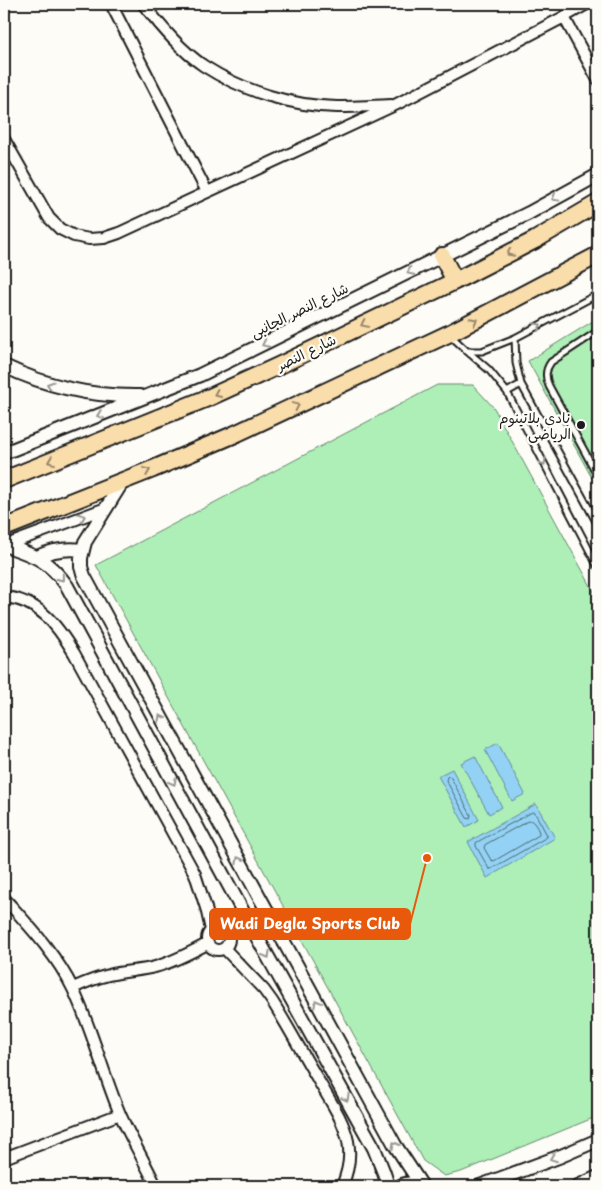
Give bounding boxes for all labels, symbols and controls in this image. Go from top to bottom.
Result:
one-way arrow [552,192,561,202]
one-way arrow [506,247,515,257]
one-way arrow [407,266,416,276]
street label: شارع النصر الجانبى [246,277,352,343]
one-way arrow [469,317,478,327]
one-way arrow [360,318,369,328]
one-way arrow [533,322,542,332]
street label: شارع النصر [272,329,339,376]
one-way arrow [261,337,270,347]
one-way arrow [47,380,55,390]
one-way arrow [213,387,222,398]
one-way arrow [290,402,299,412]
place label: نادى بلاتينوم الرياضى [499,407,571,444]
one-way arrow [96,409,105,419]
marker: نادى بلاتينوم الرياضى [575,419,587,431]
one-way arrow [47,455,55,465]
one-way arrow [537,456,547,465]
one-way arrow [142,467,151,478]
one-way arrow [77,513,86,523]
one-way arrow [55,572,63,581]
one-way arrow [157,714,167,723]
one-way arrow [167,777,177,786]
one-way arrow [235,857,245,866]
callout: Wadi Degla Sports Club [210,909,410,939]
text: Wadi Degla Sports Club [220,911,400,934]
one-way arrow [261,950,271,959]
one-way arrow [313,999,323,1008]
one-way arrow [340,1092,350,1101]
one-way arrow [392,1142,402,1151]
one-way arrow [549,1152,558,1163]

